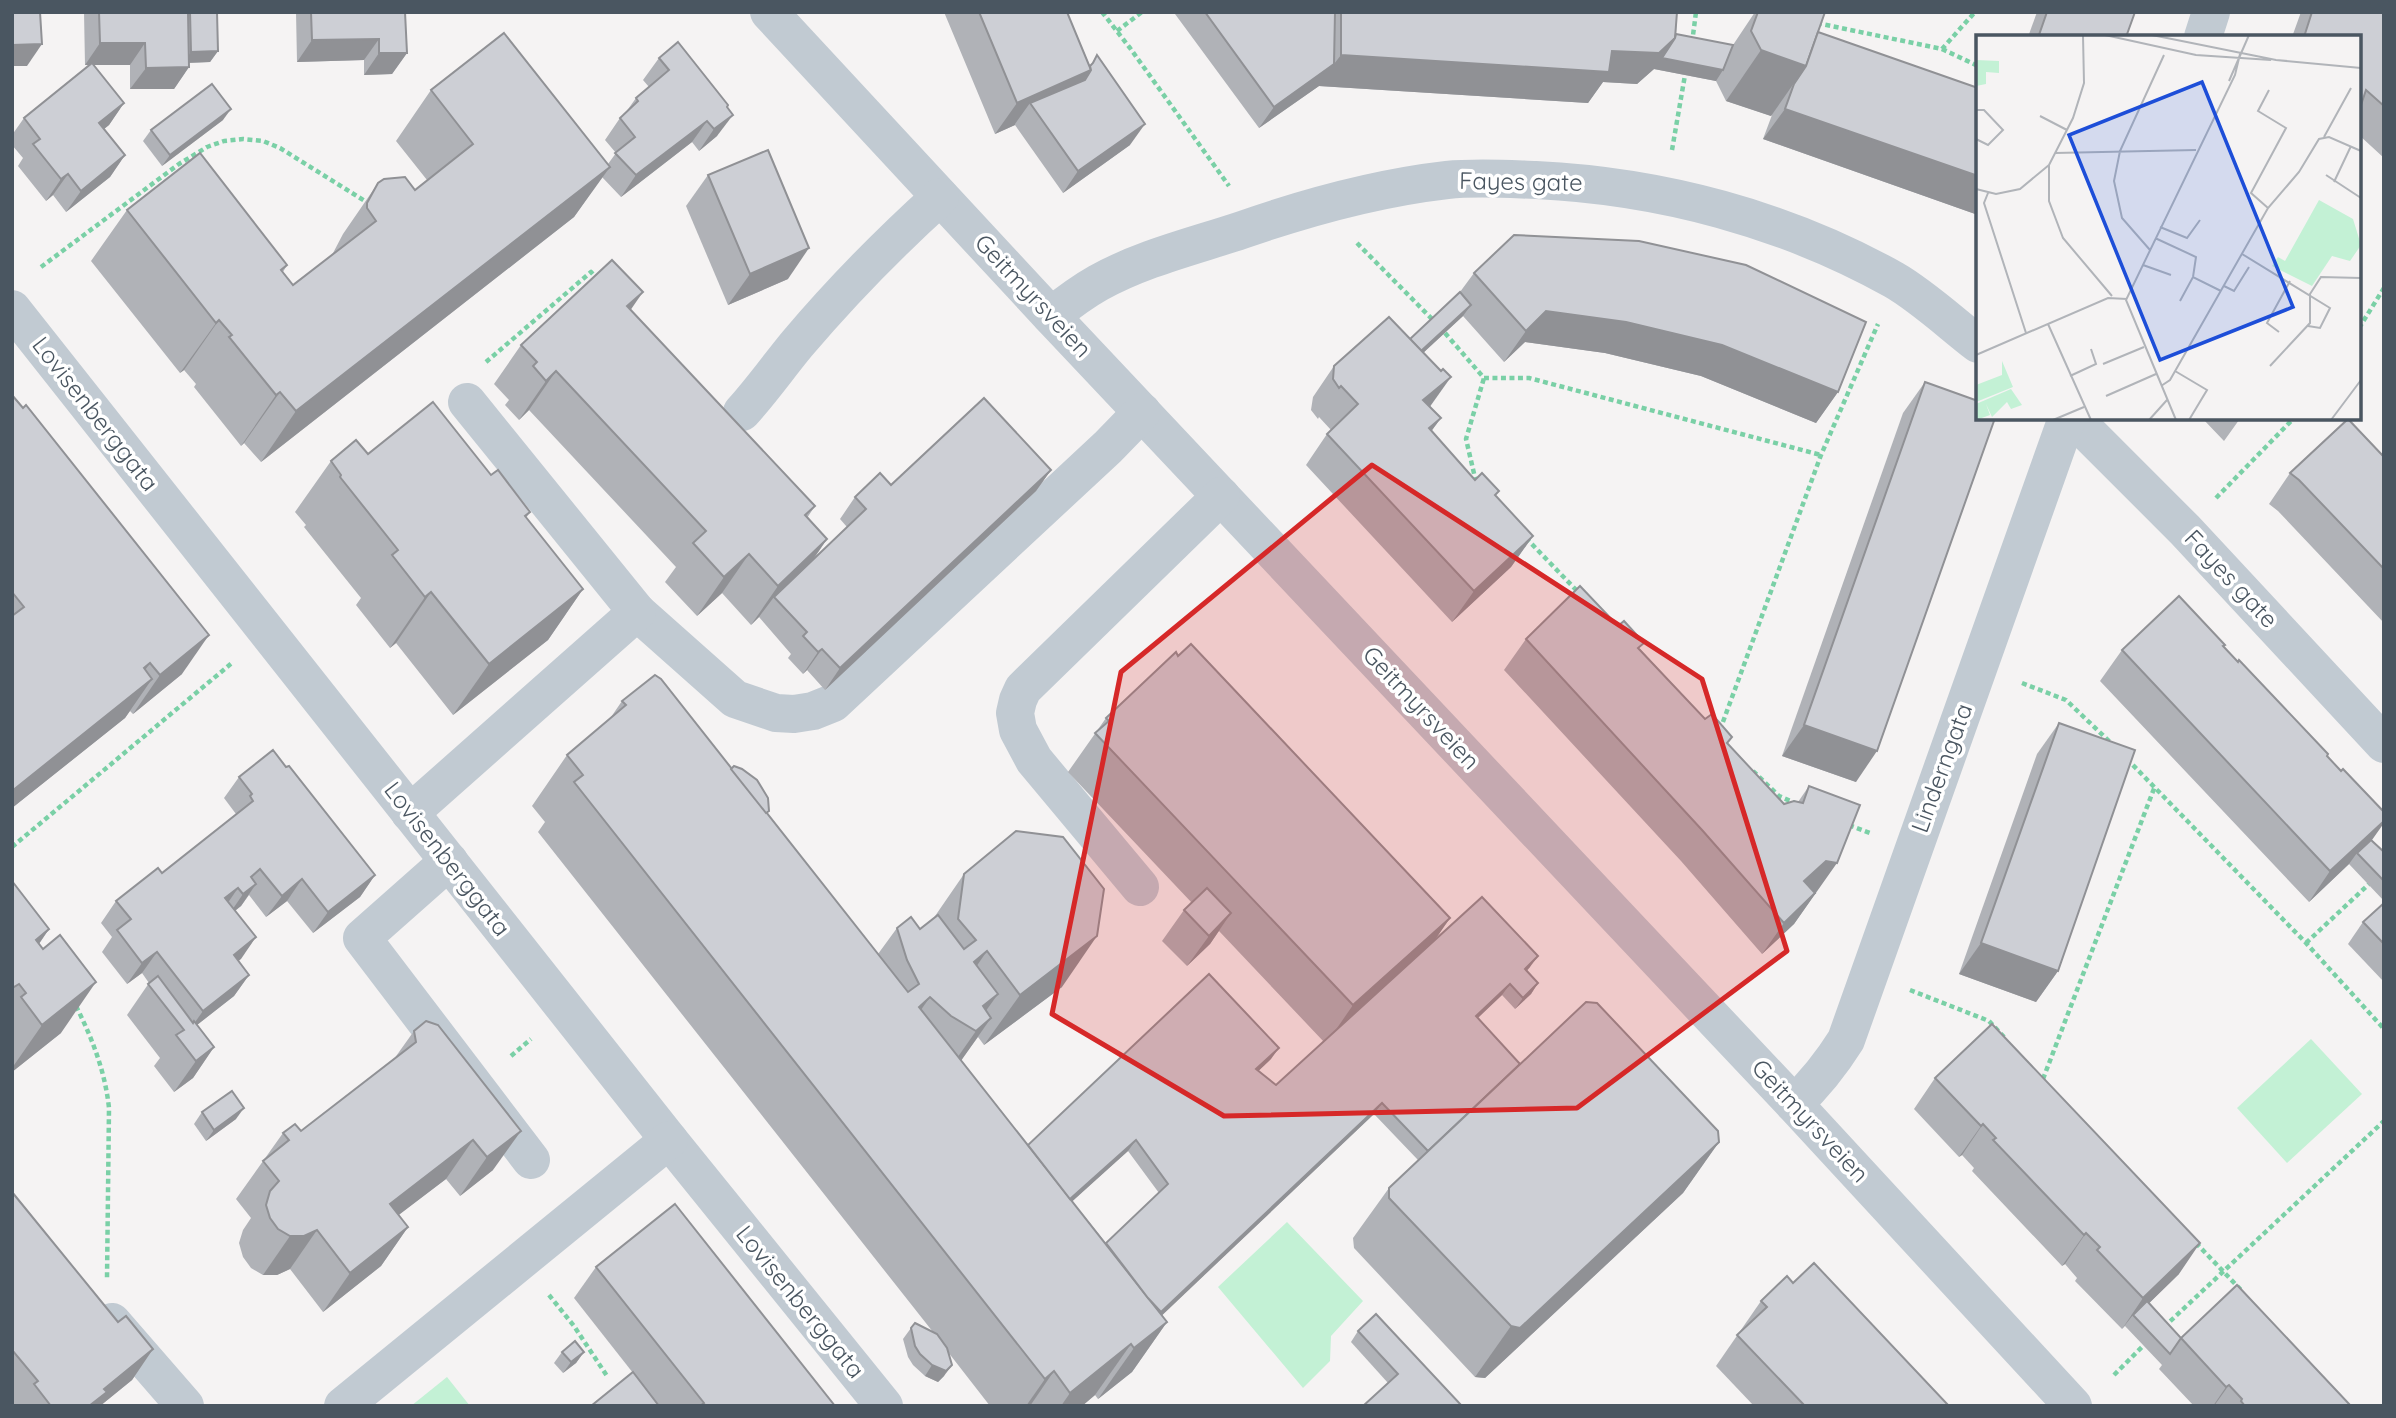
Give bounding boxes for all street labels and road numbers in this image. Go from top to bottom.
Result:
street label: Fayes gate [1459,165,1583,197]
street label: Geitmyrsveien [969,227,1099,363]
street label: Lovisenberggata [26,330,165,497]
street label: Fayes gate [2179,523,2285,634]
street label: Geitmyrsveien [1357,639,1487,775]
street label: Linderngata [1904,699,1978,836]
street label: Lovisenberggata [378,775,517,942]
street label: Geitmyrsveien [1746,1052,1876,1188]
street label: Lovisenberggata [730,1219,872,1384]

